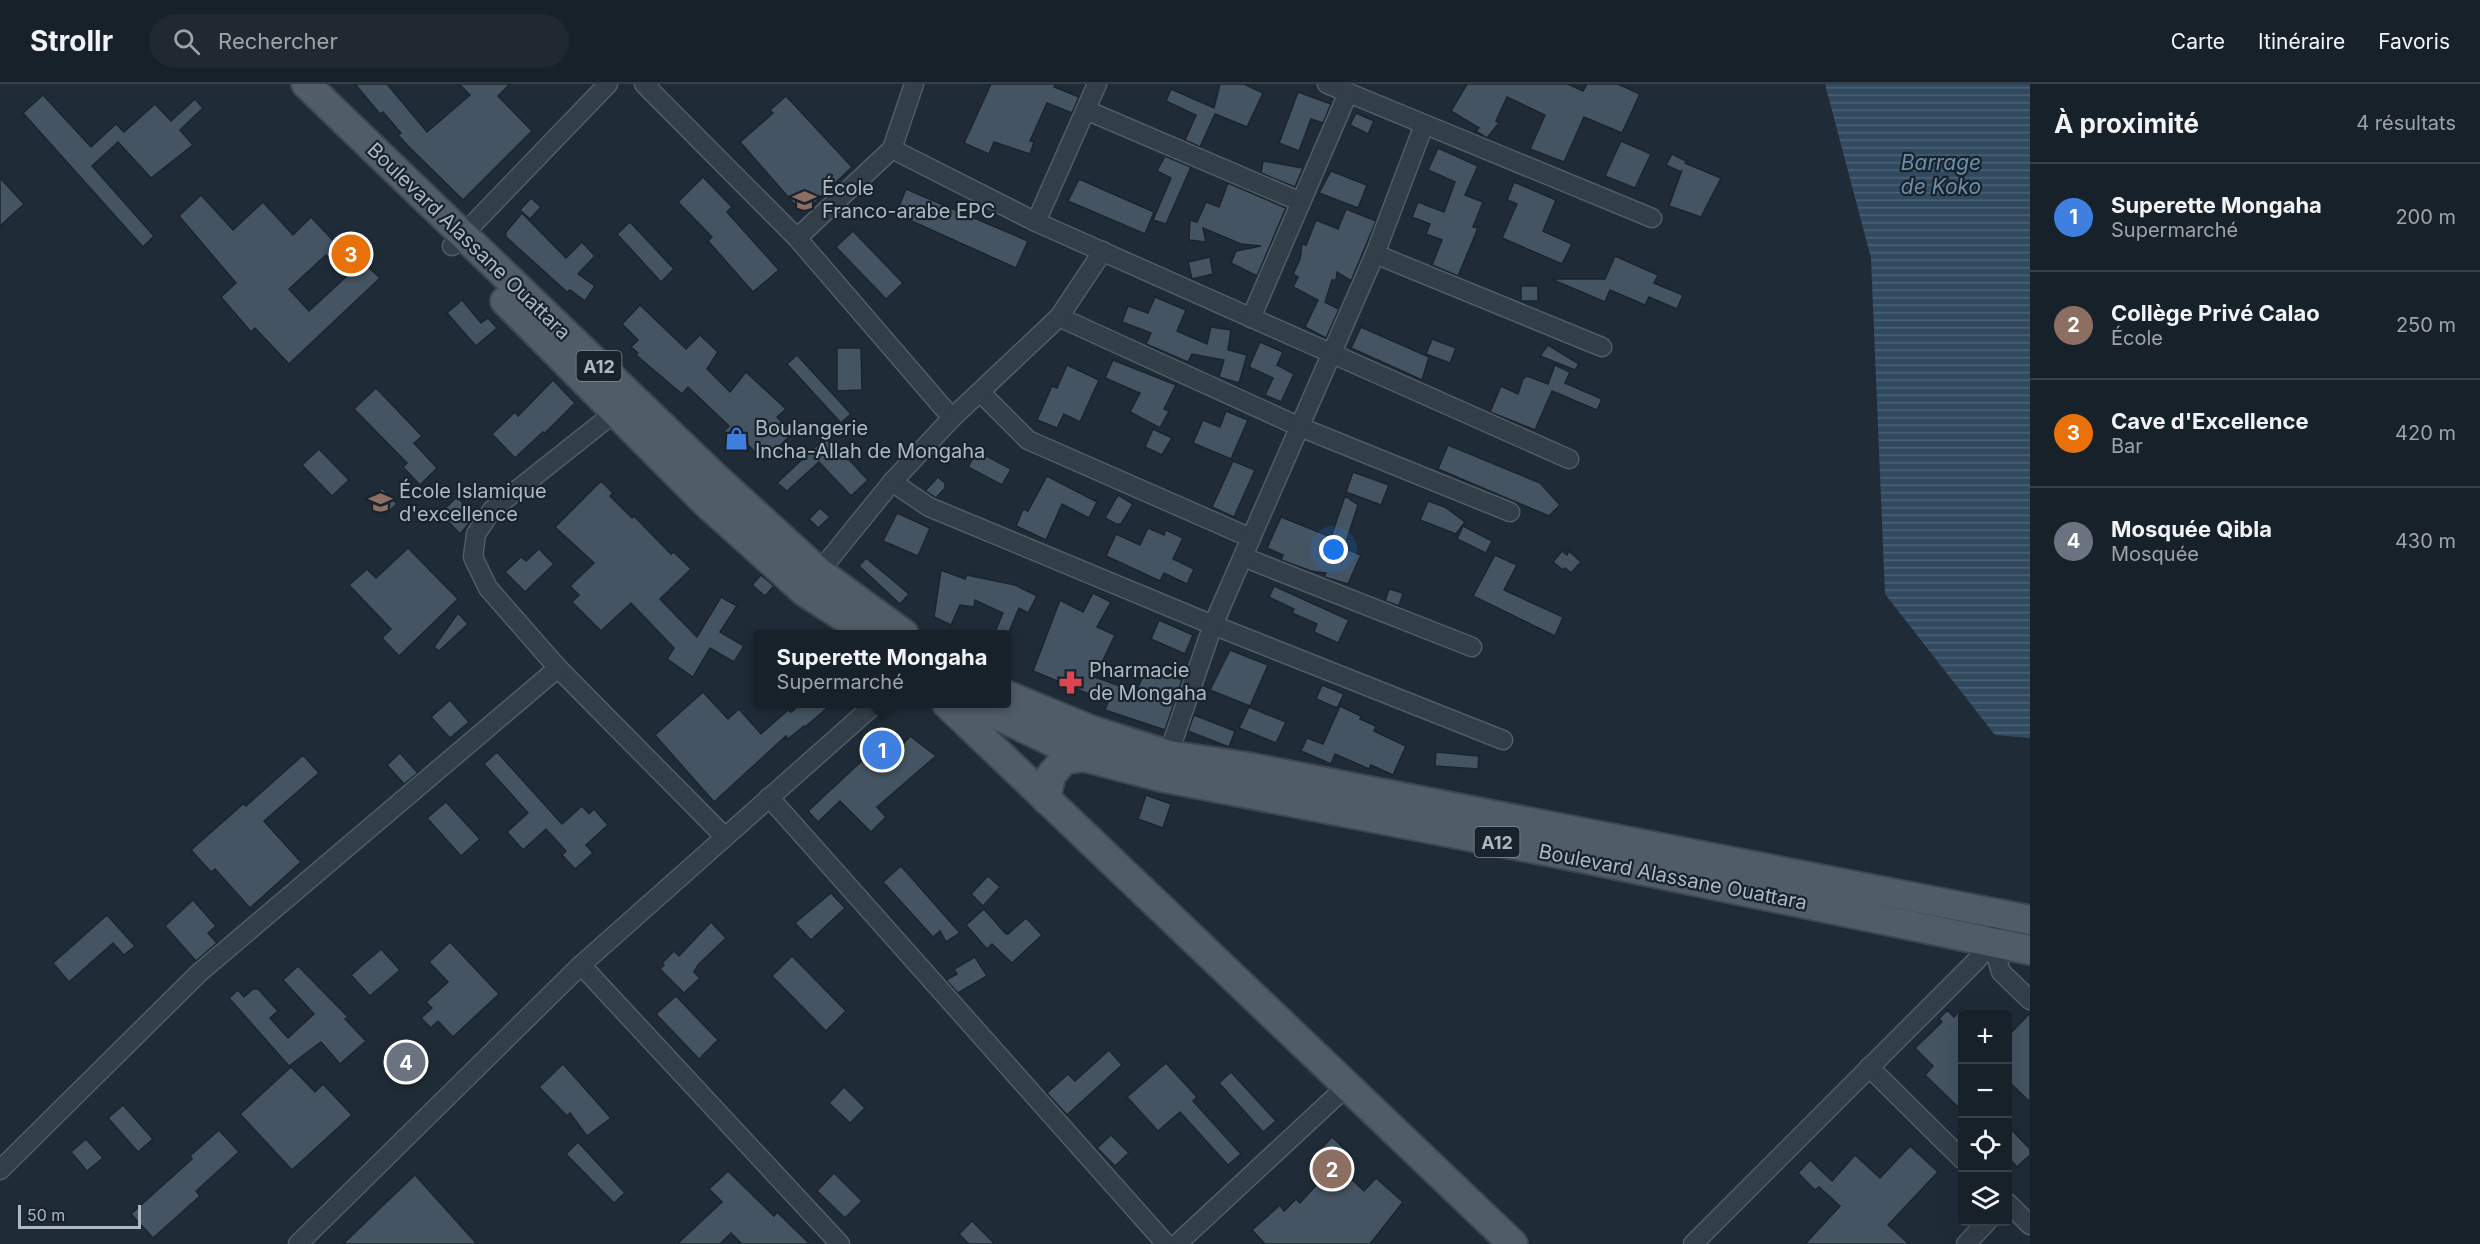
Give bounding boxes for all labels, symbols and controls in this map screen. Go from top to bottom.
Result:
search box [149,14,569,68]
text: Strollr [30,24,113,58]
icon: search [170,25,203,58]
text: Rechercher [218,28,338,54]
text: Carte [2171,29,2225,54]
text: Itinéraire [2258,29,2345,54]
text: Favoris [2378,29,2450,54]
text: À proximité [2054,108,2199,139]
text: 4 résultats [2356,111,2456,135]
street label: Boulevard Alassane Ouattara [363,138,575,344]
water label: Barrage de Koko [1901,150,1981,199]
place label: École Franco-arabe EPC [822,175,995,223]
school or university icon: École Franco-arabe EPC [791,187,817,213]
text: Superette Mongaha [2111,192,2322,218]
text: 1 [2069,205,2078,229]
text: 200 m [2395,205,2456,229]
text: Supermarché [2111,218,2238,242]
pin: 3 [332,232,370,276]
text: Collège Privé Calao [2111,300,2320,326]
text: 2 [2067,313,2080,337]
text: 250 m [2396,313,2456,337]
text: École [2111,326,2163,350]
road number: A12 [576,351,622,381]
text: Cave d'Excellence [2111,408,2309,434]
place label: Boulangerie Incha-Allah de Mongaha [755,416,985,463]
text: 3 [2067,421,2080,445]
text: 420 m [2395,421,2456,445]
shop icon: Boulangerie Incha-Allah de Mongaha [724,426,750,452]
text: Bar [2111,434,2143,458]
place label: École Islamique d'excellence [399,478,547,526]
school or university icon: École Islamique d'excellence [368,490,394,516]
text: Mosquée Qibla [2111,516,2272,542]
text: 4 [2067,529,2080,553]
text: 430 m [2395,529,2456,553]
your location [1319,535,1348,564]
text: Mosquée [2111,542,2199,566]
popup [753,630,1011,708]
text: Superette Mongaha [777,644,987,670]
place label: Pharmacie de Mongaha [1089,658,1207,705]
pharmacy icon: Pharmacie de Mongaha [1058,669,1084,695]
text: Supermarché [777,670,904,694]
pin: 1 [862,728,902,772]
road number: A12 [1474,827,1520,857]
street label: Boulevard Alassane Ouattara [1537,839,1809,915]
map controls [1958,1010,2012,1226]
button: + [1958,1010,2012,1064]
pin: 4 [386,1040,426,1084]
button: − [1958,1064,2012,1118]
button: locate [1958,1118,2012,1172]
pin: 2 [1312,1146,1352,1192]
button: layers [1958,1172,2012,1226]
scale bar [18,1202,141,1230]
text: 50 m [27,1205,65,1225]

